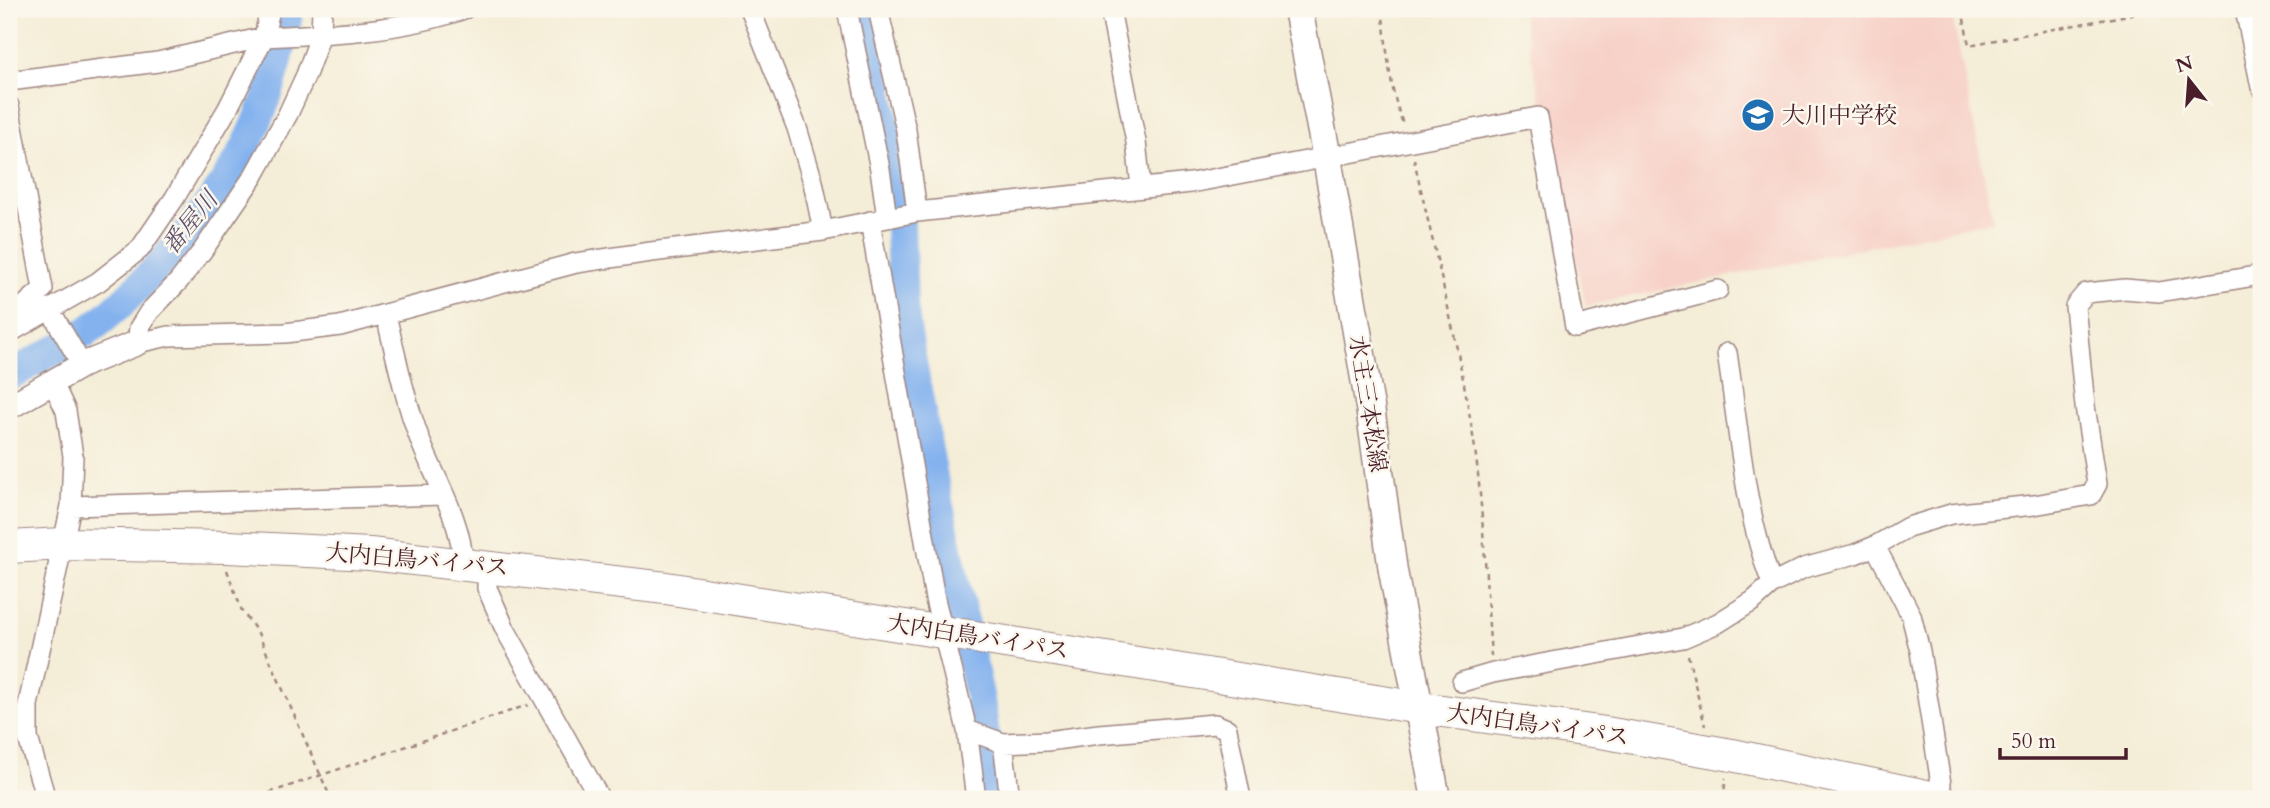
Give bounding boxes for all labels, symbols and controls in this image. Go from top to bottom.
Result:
north arrow [2154,46,2224,116]
text: N [2173,50,2196,80]
school or university icon: 大川中学校 [1739,96,1777,134]
place label: 大川中学校 [1782,100,1897,131]
water label: 番屋川 [155,182,227,261]
street label: 水主三本松線 [1342,333,1394,475]
street label: 大内白鳥バイパス [324,537,510,583]
street label: 大内白鳥バイパス [885,607,1071,667]
street label: 大内白鳥バイパス [1445,697,1631,753]
scale bar [2000,717,2126,761]
text: 50 m [2011,727,2056,756]

